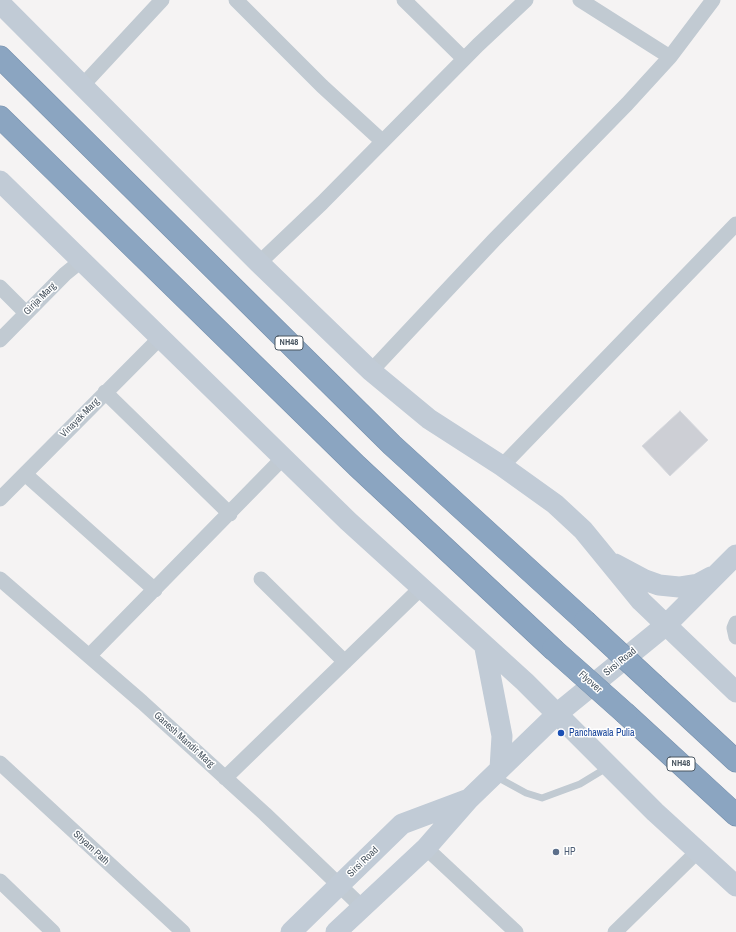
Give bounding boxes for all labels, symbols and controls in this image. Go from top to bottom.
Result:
street label: Girija Marg [21,280,59,318]
road number: NH48 [275,336,303,350]
street label: Vinayak Marg [58,396,102,440]
street label: Sirsi Road [601,645,639,679]
street label: Flyover [576,669,604,695]
street label: Ganesh Mandir Marg [151,710,217,770]
place label: Panchawala Pulia [569,727,635,739]
marker: Panchawala Pulia [556,728,566,738]
road number: NH48 [667,757,695,771]
street label: Shyam Path [71,828,111,868]
street label: Sirsi Road [345,844,381,880]
place label: HP [564,846,575,858]
marker: HP [551,847,561,857]

